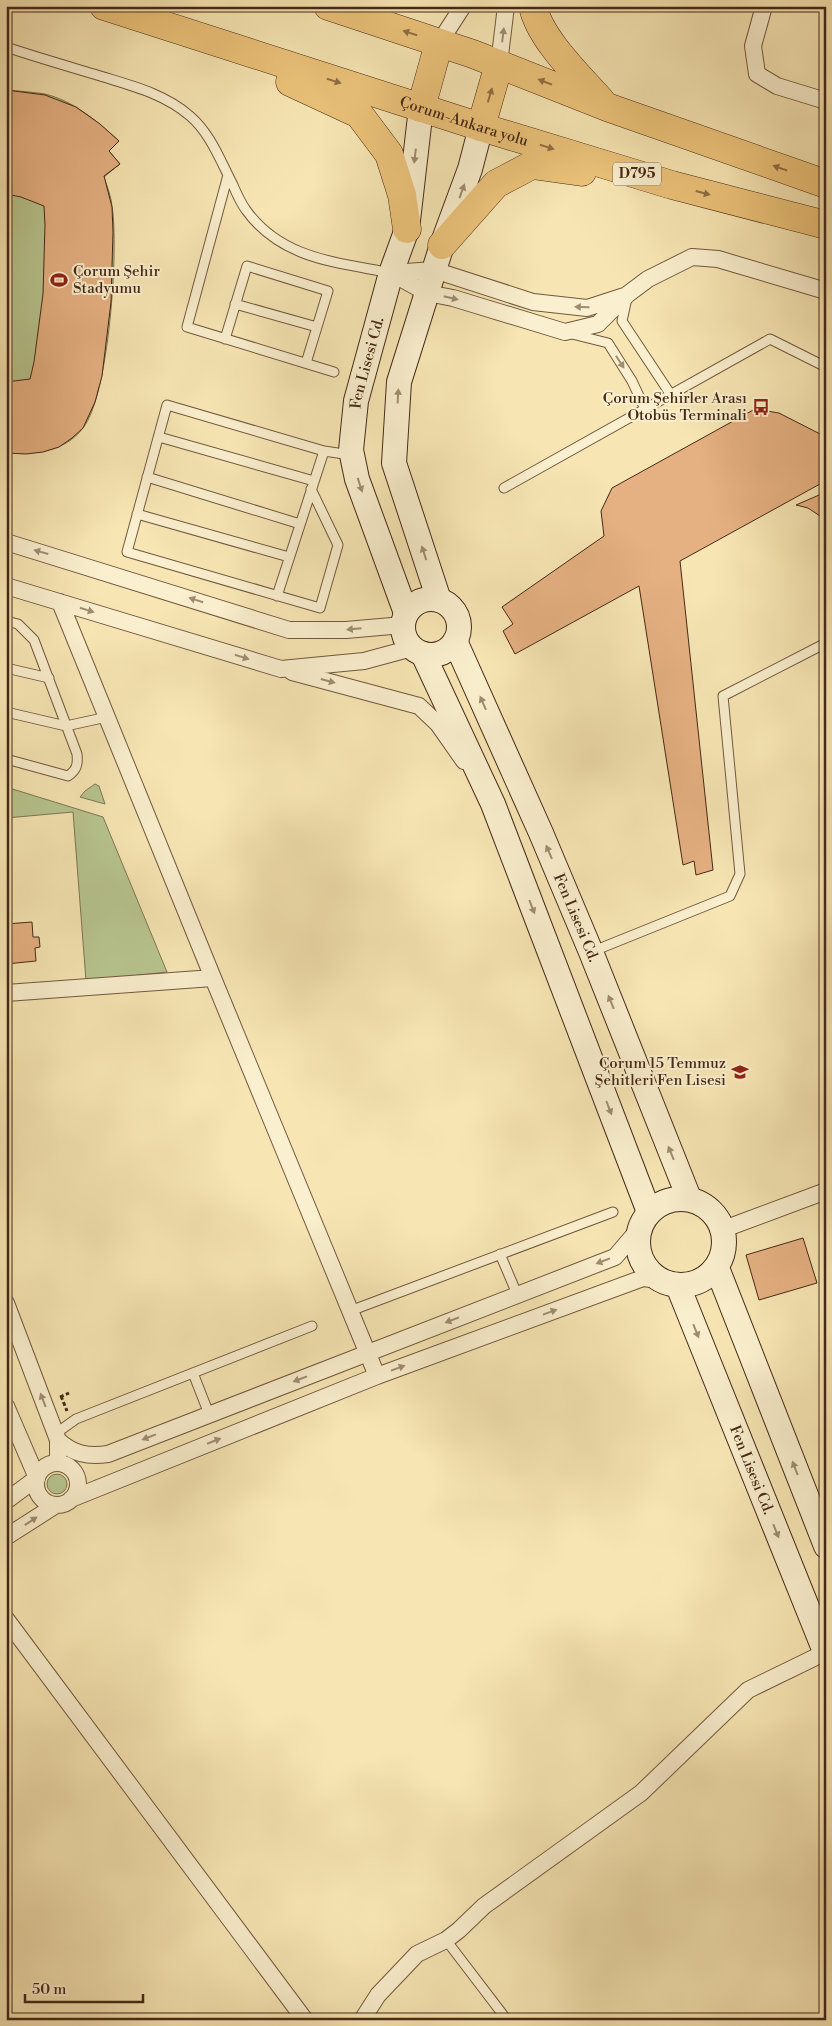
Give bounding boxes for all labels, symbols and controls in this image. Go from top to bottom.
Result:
one-way arrow [499,27,507,43]
one-way arrow [403,29,418,37]
one-way arrow [326,77,341,85]
one-way arrow [537,78,552,86]
one-way arrow [486,88,494,103]
street label: Çorum-Ankara yolu [397,92,531,150]
one-way arrow [540,143,555,151]
one-way arrow [411,149,419,165]
road number: D795 [613,162,661,185]
one-way arrow [772,164,787,171]
one-way arrow [458,183,466,198]
one-way arrow [695,189,710,197]
place label: Çorum Şehir Stadyumu [73,262,160,298]
sports icon: Çorum Şehir Stadyumu [49,270,69,290]
one-way arrow [444,294,459,302]
one-way arrow [573,303,589,311]
street label: Fen Lisesi Cd. [346,315,388,410]
one-way arrow [615,355,624,368]
one-way arrow [394,387,402,403]
place label: Çorum Şehirler Arası Otobüs Terminali [603,389,747,425]
bus stop icon: Çorum Şehirler Arası Otobüs Terminali [751,397,771,417]
one-way arrow [356,477,364,492]
one-way arrow [419,546,427,561]
one-way arrow [34,547,49,555]
one-way arrow [189,596,204,604]
one-way arrow [79,606,94,614]
one-way arrow [346,626,362,634]
one-way arrow [235,653,250,661]
one-way arrow [320,678,335,686]
one-way arrow [479,696,487,710]
one-way arrow [544,845,552,859]
street label: Fen Lisesi Cd. [549,870,603,965]
one-way arrow [529,900,536,915]
one-way arrow [607,994,615,1009]
place label: Çorum 15 Temmuz Şehitleri Fen Lisesi [595,1054,726,1090]
school or university icon: Çorum 15 Temmuz Şehitleri Fen Lisesi [730,1062,750,1082]
one-way arrow [606,1101,613,1116]
one-way arrow [667,1145,675,1160]
one-way arrow [596,1258,611,1265]
one-way arrow [543,1308,558,1316]
one-way arrow [444,1316,459,1324]
one-way arrow [692,1324,700,1339]
one-way arrow [390,1364,405,1371]
one-way arrow [293,1375,308,1383]
one-way arrow [39,1392,47,1407]
street label: Fen Lisesi Cd. [725,1422,778,1517]
one-way arrow [142,1434,156,1442]
one-way arrow [207,1437,221,1445]
one-way arrow [791,1460,798,1475]
one-way arrow [24,1516,38,1526]
one-way arrow [773,1523,781,1538]
scale bar [25,1971,142,2003]
text: 50 m [32,1980,66,1999]

